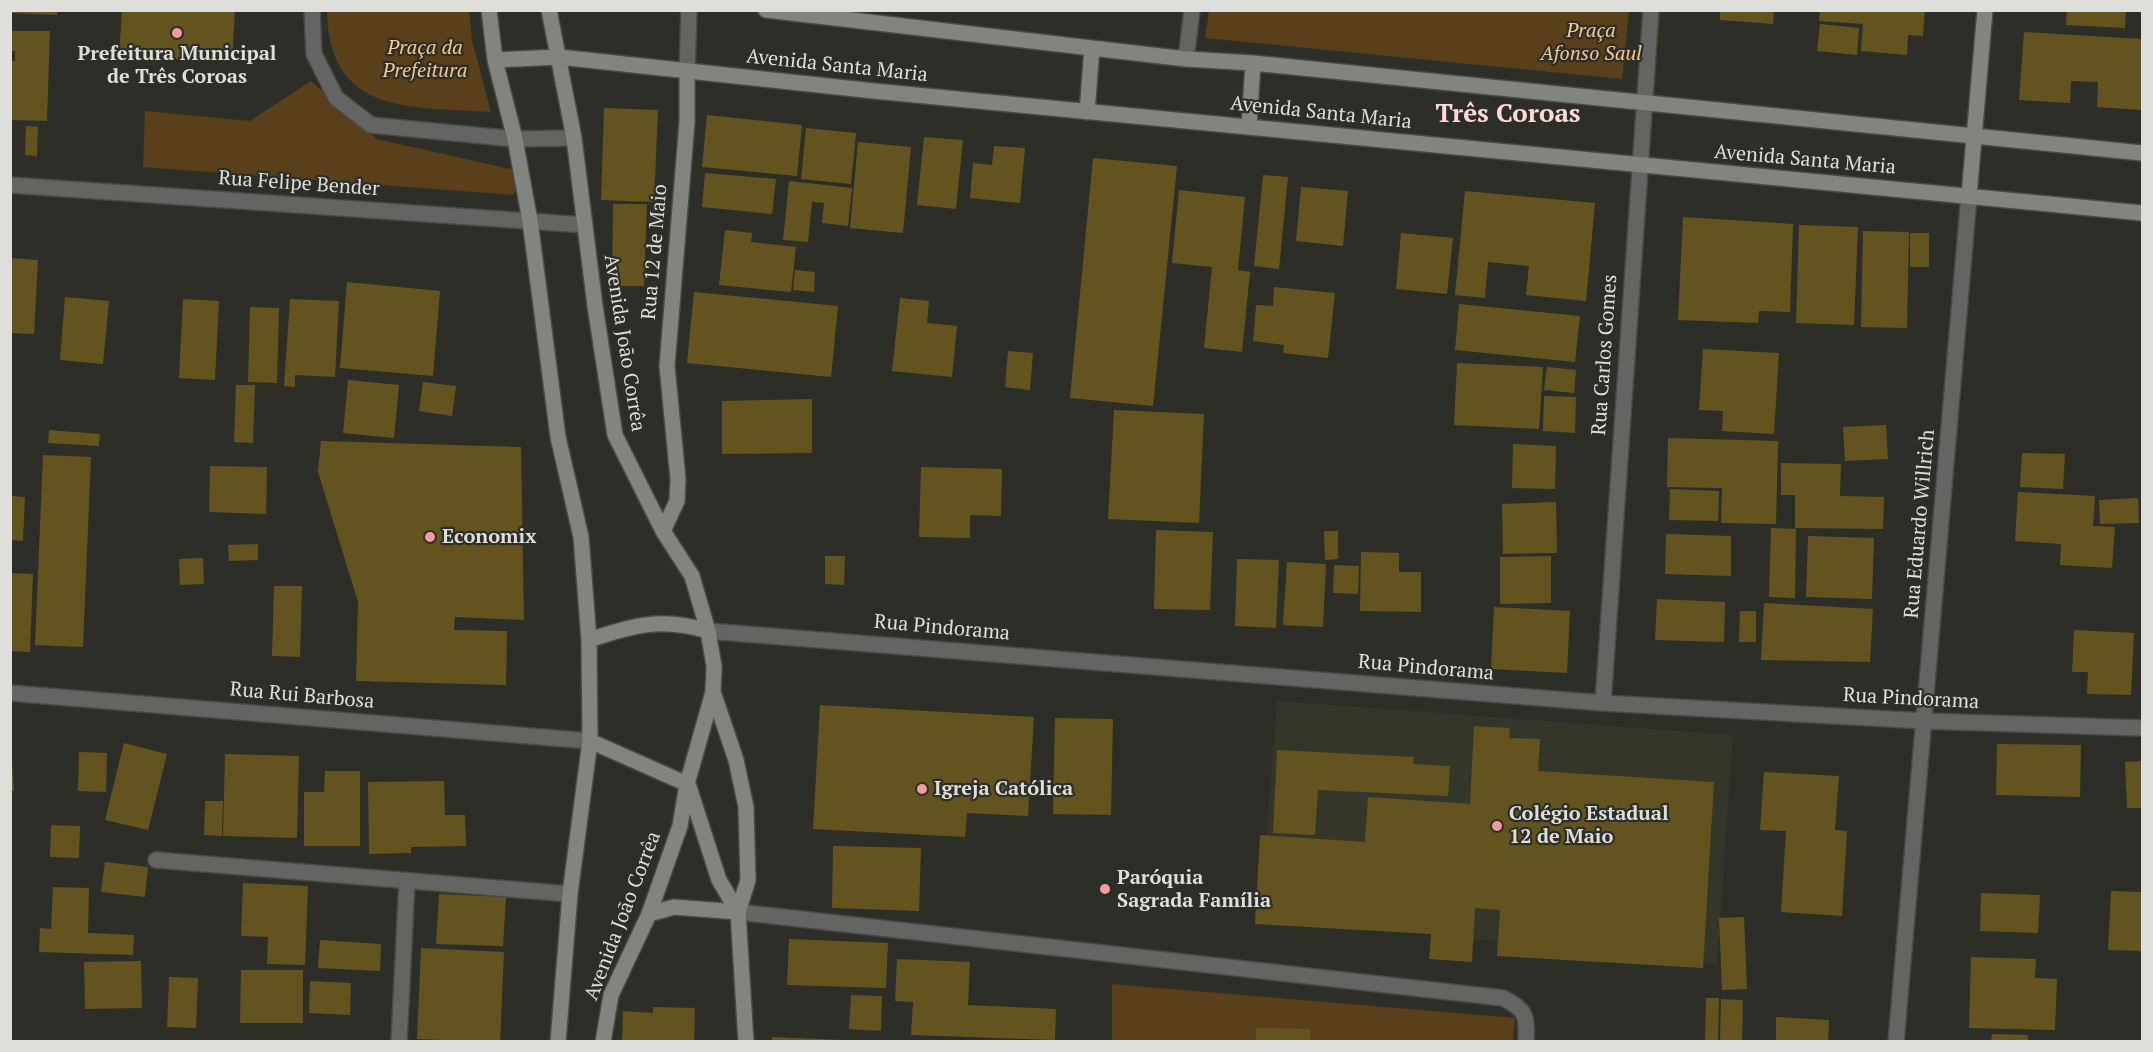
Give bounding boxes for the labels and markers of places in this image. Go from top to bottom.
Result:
marker: Prefeitura Municipal de Três Coroas [170,26,184,40]
place label: Prefeitura Municipal de Três Coroas [78,42,276,89]
place label: Economix [442,525,536,549]
marker: Economix [423,530,437,544]
place label: Igreja Católica [934,777,1073,801]
marker: Igreja Católica [915,782,929,796]
place label: Colégio Estadual 12 de Maio [1509,802,1669,849]
marker: Colégio Estadual 12 de Maio [1490,819,1504,833]
place label: Paróquia Sagrada Família [1117,866,1271,913]
marker: Paróquia Sagrada Família [1098,882,1112,896]

